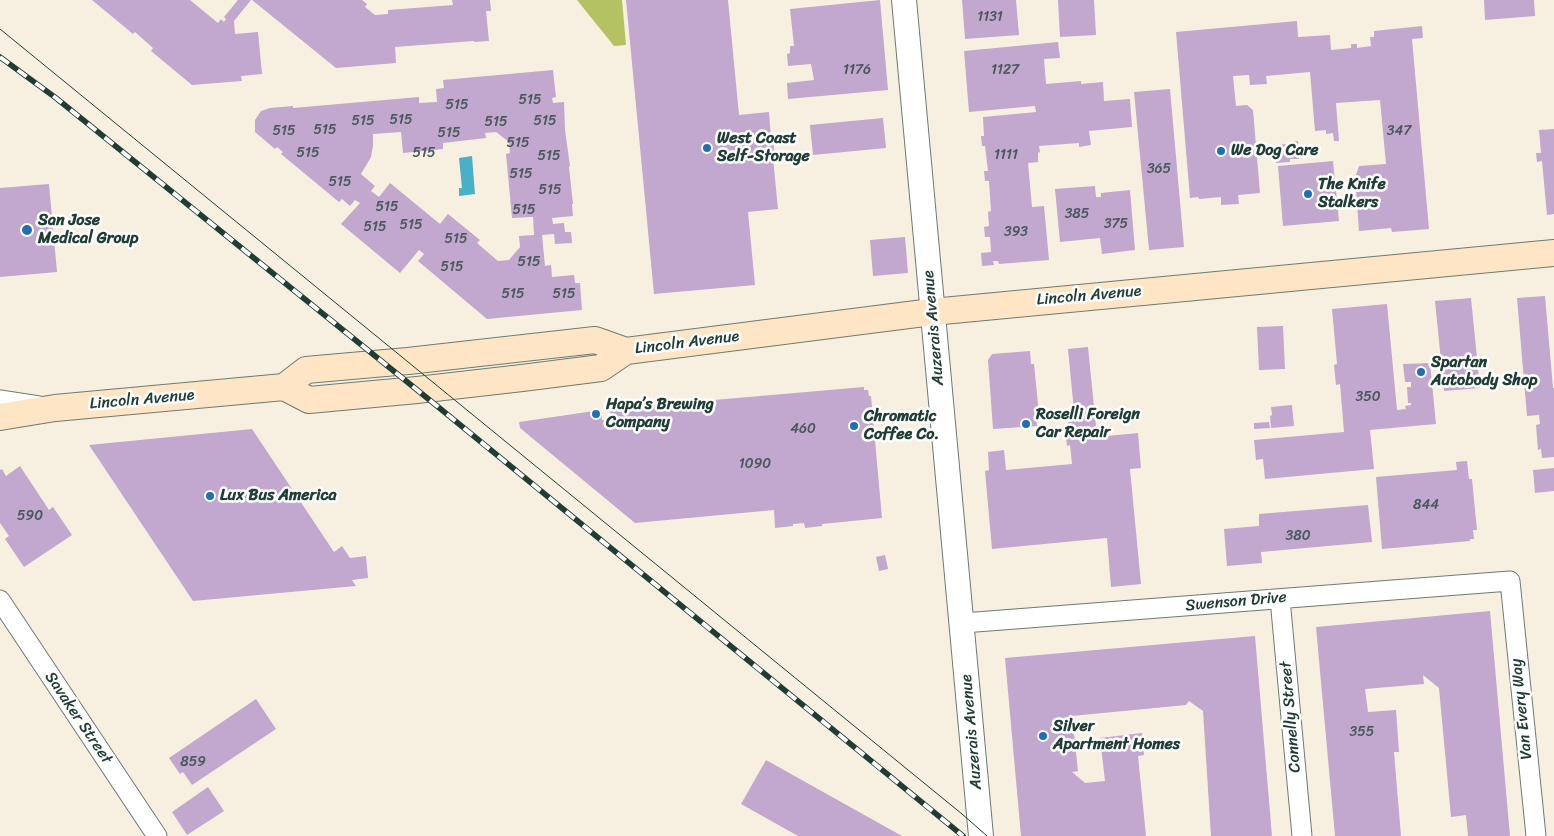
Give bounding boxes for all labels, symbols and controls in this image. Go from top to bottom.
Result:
house number: 1131 [977,9,1003,25]
house number: 1176 [843,62,871,78]
house number: 1127 [991,62,1019,78]
house number: 515 [518,92,542,108]
house number: 515 [445,97,469,113]
house number: 515 [389,112,413,128]
house number: 515 [351,113,375,129]
house number: 515 [533,113,557,129]
house number: 515 [484,114,508,130]
house number: 515 [313,122,337,138]
house number: 515 [272,123,296,139]
house number: 347 [1387,123,1411,139]
house number: 515 [437,125,461,141]
place label: West Coast Self-Storage [717,129,810,167]
house number: 515 [506,135,530,151]
place label: We Dog Care [1231,141,1318,161]
marker: West Coast Self-Storage [701,142,713,154]
house number: 515 [296,145,320,161]
house number: 515 [412,145,436,161]
marker: We Dog Care [1215,145,1227,157]
house number: 1111 [994,147,1018,163]
house number: 515 [537,148,561,164]
house number: 365 [1147,161,1171,177]
house number: 515 [509,166,533,182]
house number: 515 [328,174,352,190]
place label: The Knife Stalkers [1318,175,1386,213]
house number: 515 [538,182,562,198]
marker: The Knife Stalkers [1302,188,1314,200]
house number: 515 [375,199,399,215]
house number: 515 [512,202,536,218]
house number: 385 [1065,206,1089,222]
place label: San Jose Medical Group [38,211,139,249]
house number: 375 [1104,216,1128,232]
house number: 515 [399,217,423,233]
house number: 515 [363,219,387,235]
marker: San Jose Medical Group [20,223,34,237]
house number: 393 [1004,224,1028,240]
house number: 515 [444,231,468,247]
house number: 515 [517,254,541,270]
house number: 515 [440,259,464,275]
street label: Auzerais Avenue [919,270,949,386]
street label: Lincoln Avenue [1036,282,1142,310]
house number: 515 [501,286,525,302]
house number: 515 [552,286,576,302]
street label: Lincoln Avenue [634,327,740,359]
place label: Spartan Autobody Shop [1431,353,1538,391]
marker: Spartan Autobody Shop [1415,366,1427,378]
street label: Lincoln Avenue [89,386,195,414]
house number: 350 [1355,389,1381,405]
place label: Hapa’s Brewing Company [606,395,714,433]
place label: Roselli Foreign Car Repair [1036,405,1140,443]
place label: Chromatic Coffee Co. [864,407,939,445]
marker: Hapa’s Brewing Company [590,408,602,420]
marker: Roselli Foreign Car Repair [1020,418,1032,430]
marker: Chromatic Coffee Co. [848,420,860,432]
house number: 460 [790,421,816,437]
house number: 1090 [739,456,771,472]
place label: Lux Bus America [220,486,336,506]
marker: Lux Bus America [204,490,216,502]
house number: 844 [1413,497,1439,513]
house number: 590 [17,508,43,524]
house number: 380 [1286,528,1310,544]
street label: Swenson Drive [1185,588,1287,616]
street label: Van Every Way [1507,658,1537,760]
street label: Connelly Street [1277,661,1305,773]
street label: Savaker Street [40,668,116,768]
street label: Auzerais Avenue [957,674,987,790]
place label: Silver Apartment Homes [1053,717,1180,755]
house number: 355 [1350,724,1374,740]
marker: Silver Apartment Homes [1037,730,1049,742]
house number: 859 [180,754,206,770]

